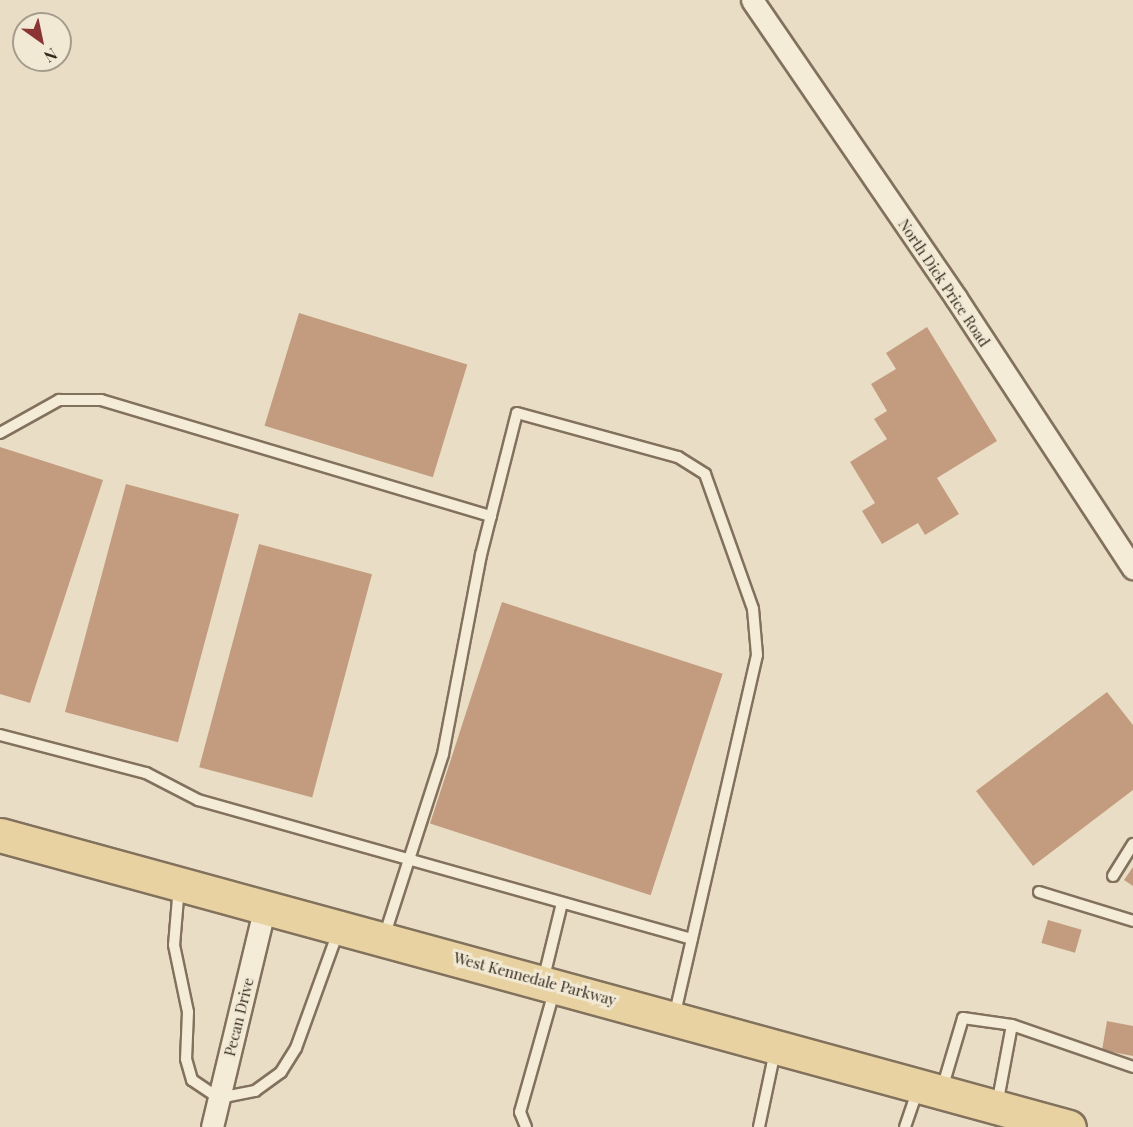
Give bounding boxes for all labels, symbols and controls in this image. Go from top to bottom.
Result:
north arrow [12,12,72,72]
text: N [40,44,62,68]
street label: North Dick Price Road [895,216,993,350]
street label: West Kennedale Parkway [452,949,618,1009]
street label: Pecan Drive [221,976,257,1058]

